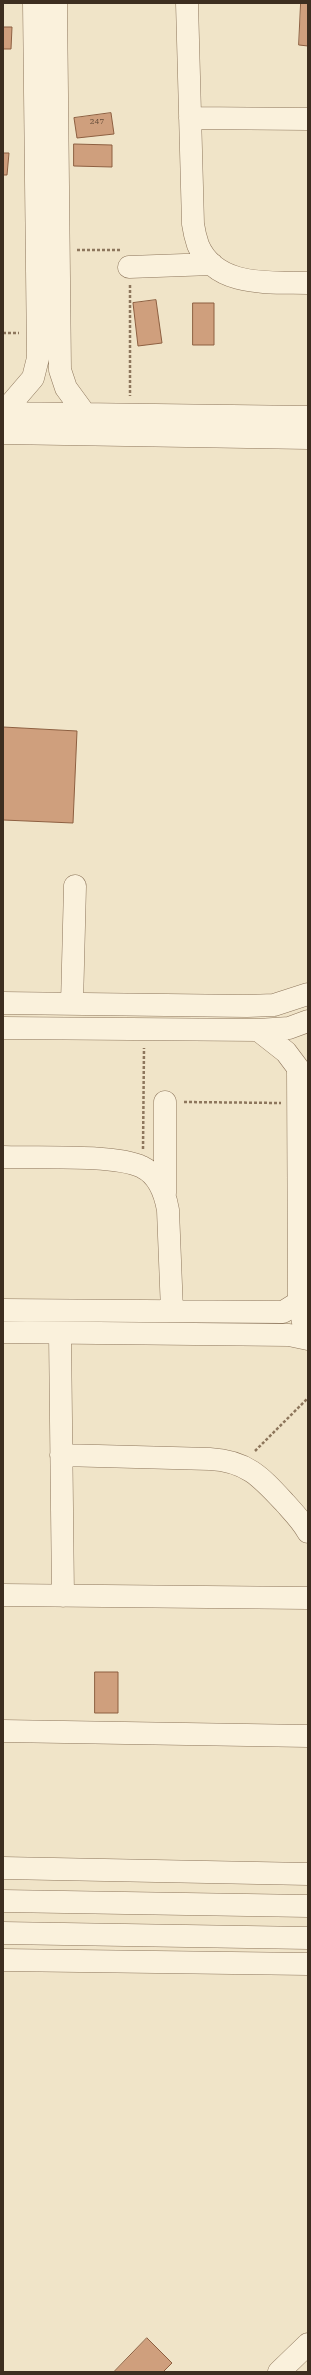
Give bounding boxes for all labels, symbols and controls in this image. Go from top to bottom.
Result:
house number: 247 [90,117,104,127]

